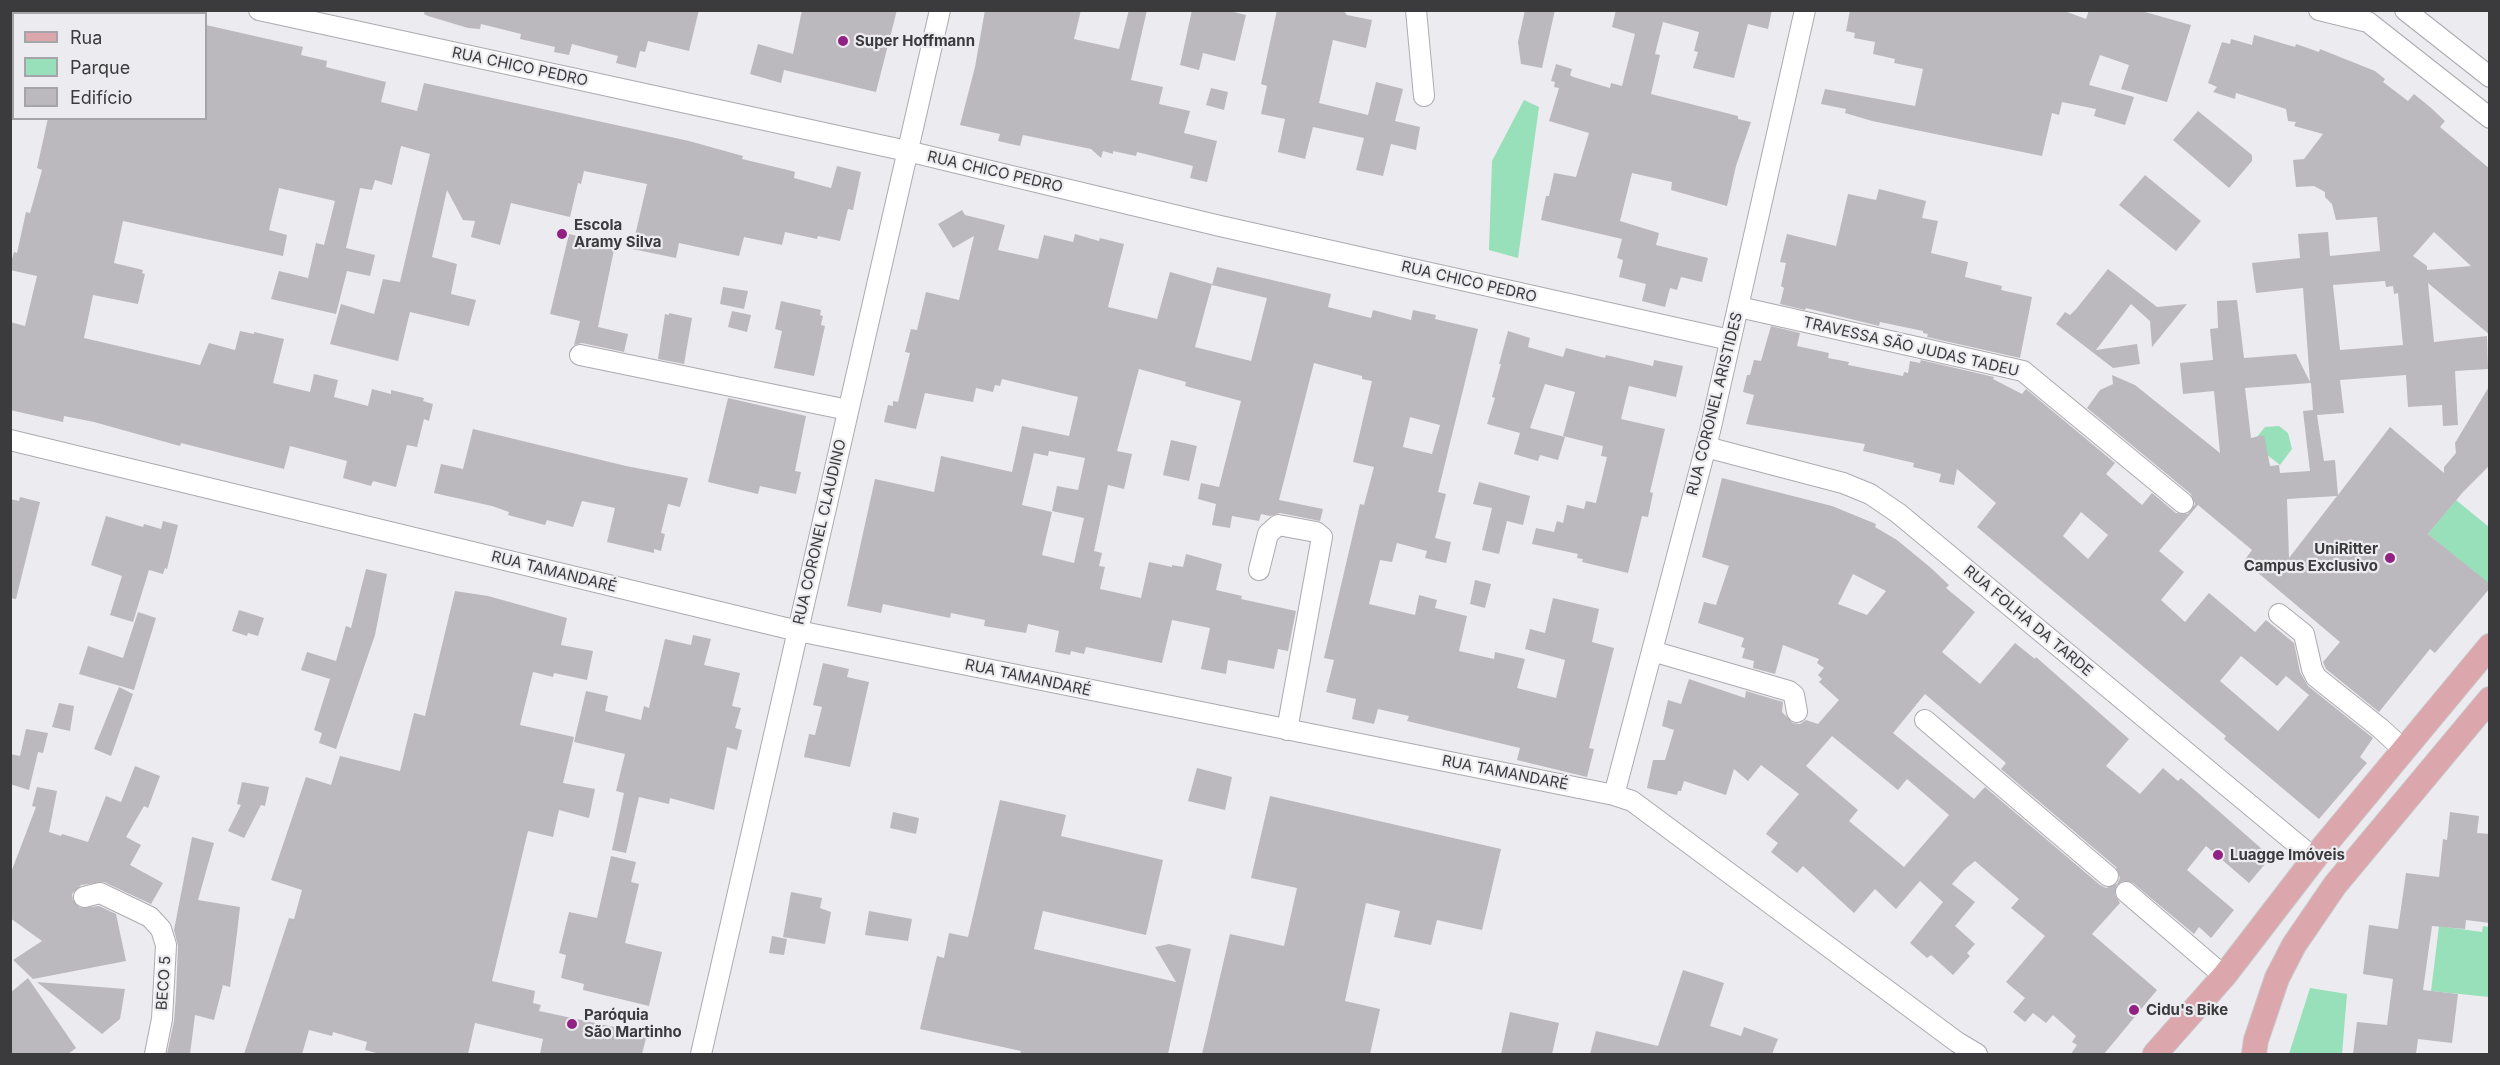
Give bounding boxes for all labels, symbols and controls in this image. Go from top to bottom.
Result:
legend [12,12,207,120]
text: Rua [70,27,102,48]
place label: Super Hoffmann [855,32,975,50]
marker: Super Hoffmann [836,34,850,48]
street label: RUA CHICO PEDRO [450,44,590,90]
text: Parque [70,57,130,78]
text: Edifício [70,87,133,108]
street label: RUA CHICO PEDRO [926,148,1064,196]
place label: Escola Aramy Silva [574,216,661,251]
marker: Escola Aramy Silva [555,227,569,241]
street label: RUA CHICO PEDRO [1400,258,1538,306]
street label: RUA CORONEL ARISTIDES [1683,310,1747,498]
street label: TRAVESSA SÃO JUDAS TADEU [1801,313,2021,381]
street label: RUA CORONEL CLAUDINO [790,437,850,627]
place label: UniRitter Campus Exclusivo [2244,540,2378,575]
street label: RUA TAMANDARÉ [490,548,618,596]
marker: UniRitter Campus Exclusivo [2383,551,2397,565]
street label: RUA FOLHA DA TARDE [1960,562,2096,680]
street label: RUA TAMANDARÉ [963,656,1093,700]
street label: RUA TAMANDARÉ [1440,752,1570,794]
place label: Luagge Imóveis [2230,846,2345,864]
marker: Luagge Imóveis [2211,848,2225,862]
street label: BECO 5 [153,955,175,1011]
place label: Cidu's Bike [2146,1001,2228,1019]
marker: Cidu's Bike [2127,1003,2141,1017]
place label: Paróquia São Martinho [584,1006,682,1041]
marker: Paróquia São Martinho [565,1017,579,1031]

